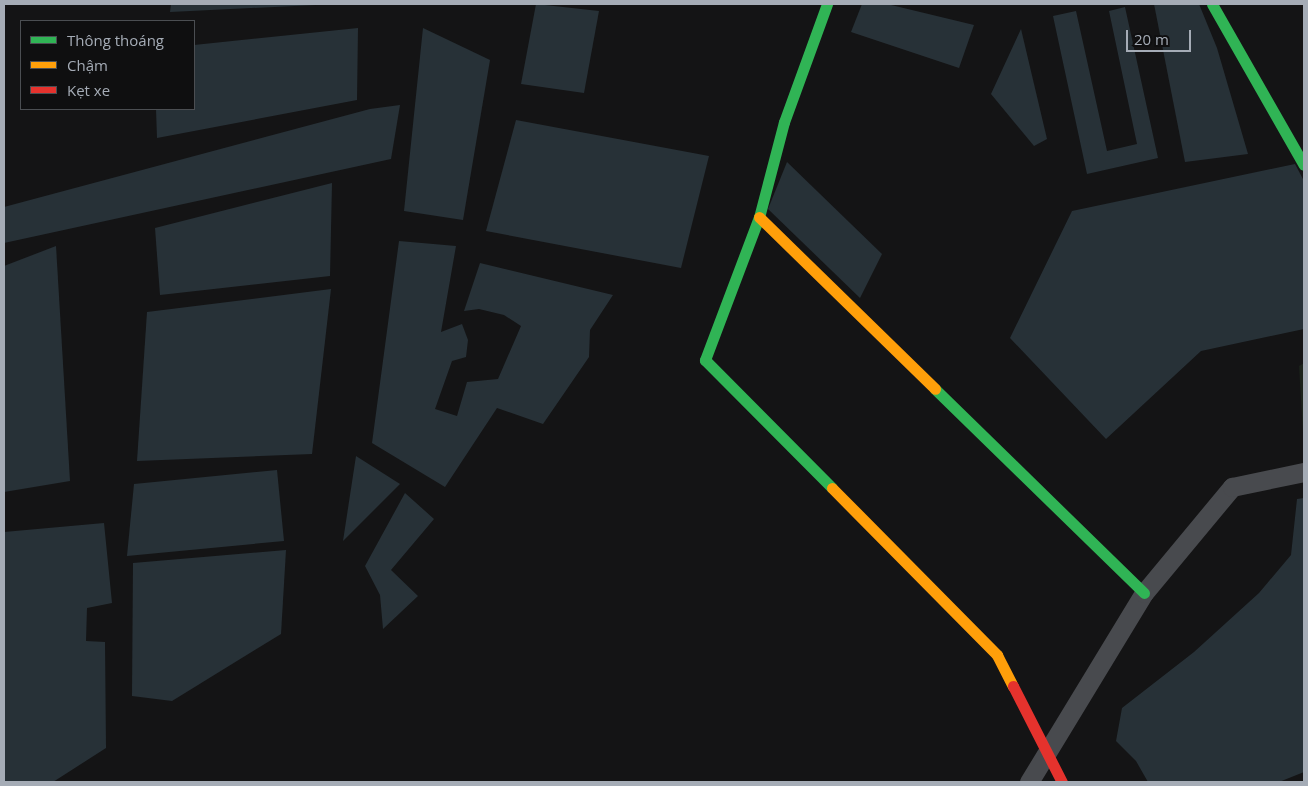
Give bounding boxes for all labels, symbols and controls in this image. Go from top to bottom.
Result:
legend [20,20,195,110]
scale bar [1128,20,1193,52]
text: 20 m [1134,29,1169,49]
text: Thông thoáng [67,30,164,50]
text: Chậm [67,55,108,75]
text: Kẹt xe [67,80,110,100]

